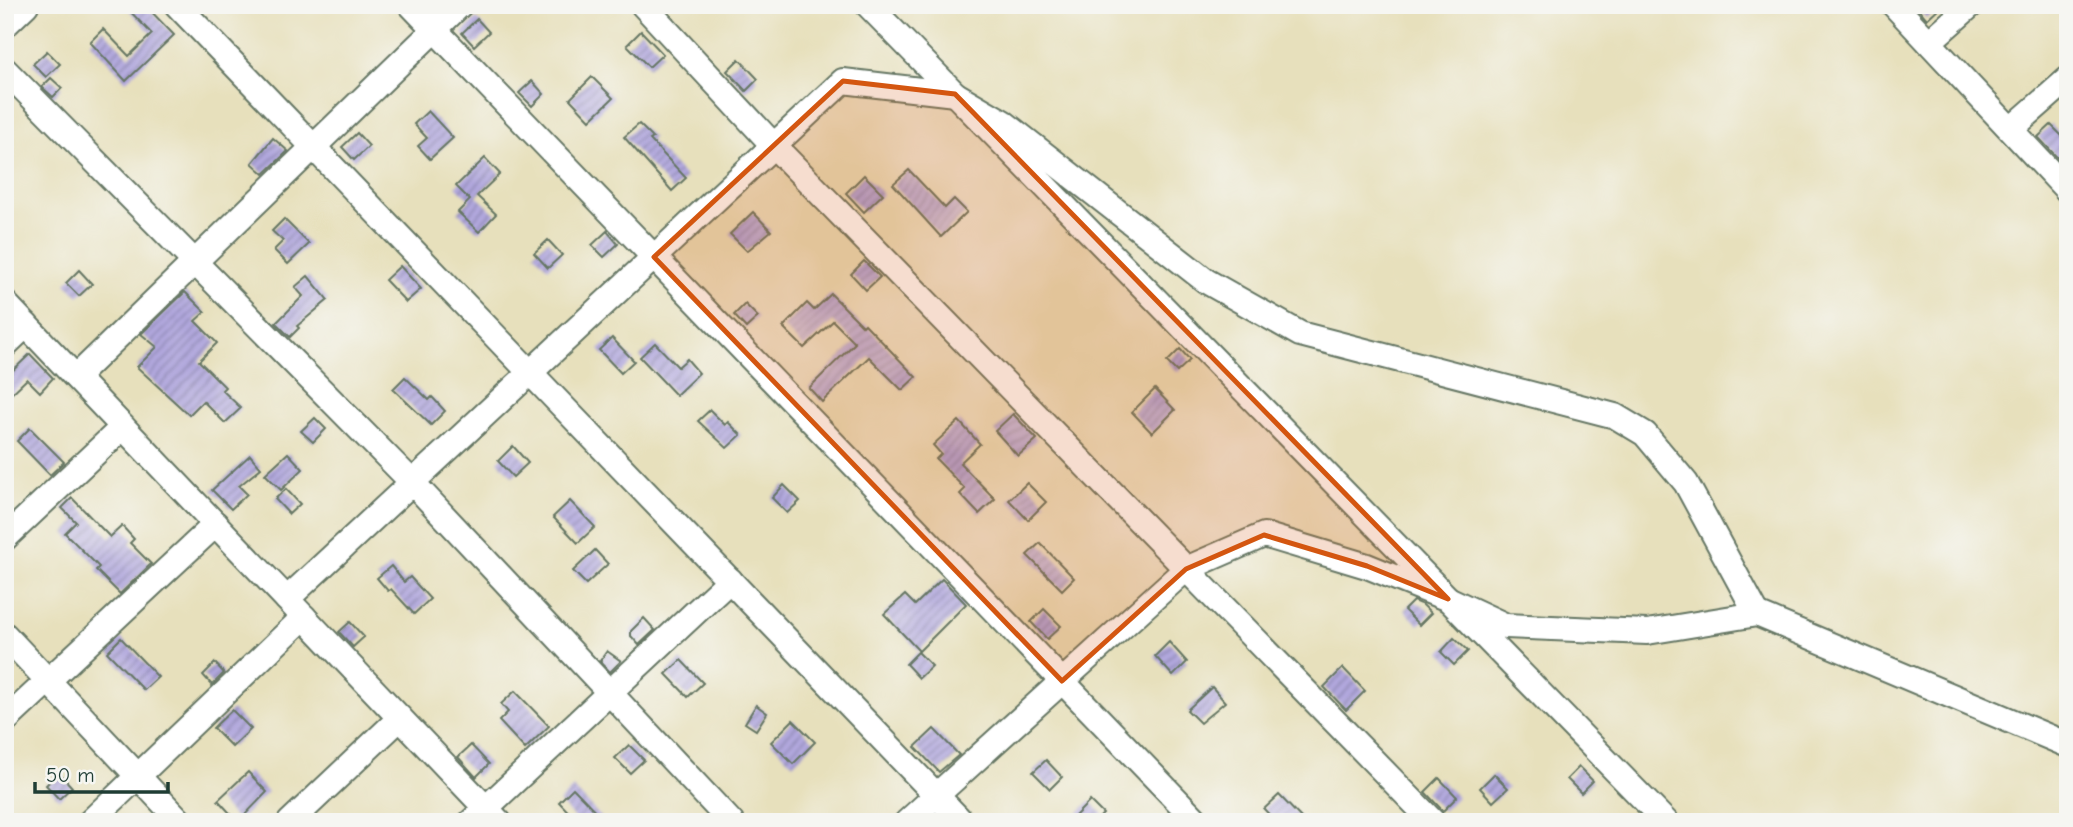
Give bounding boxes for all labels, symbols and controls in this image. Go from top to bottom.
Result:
scale bar [35,750,168,794]
text: 50 m [46,763,95,787]

